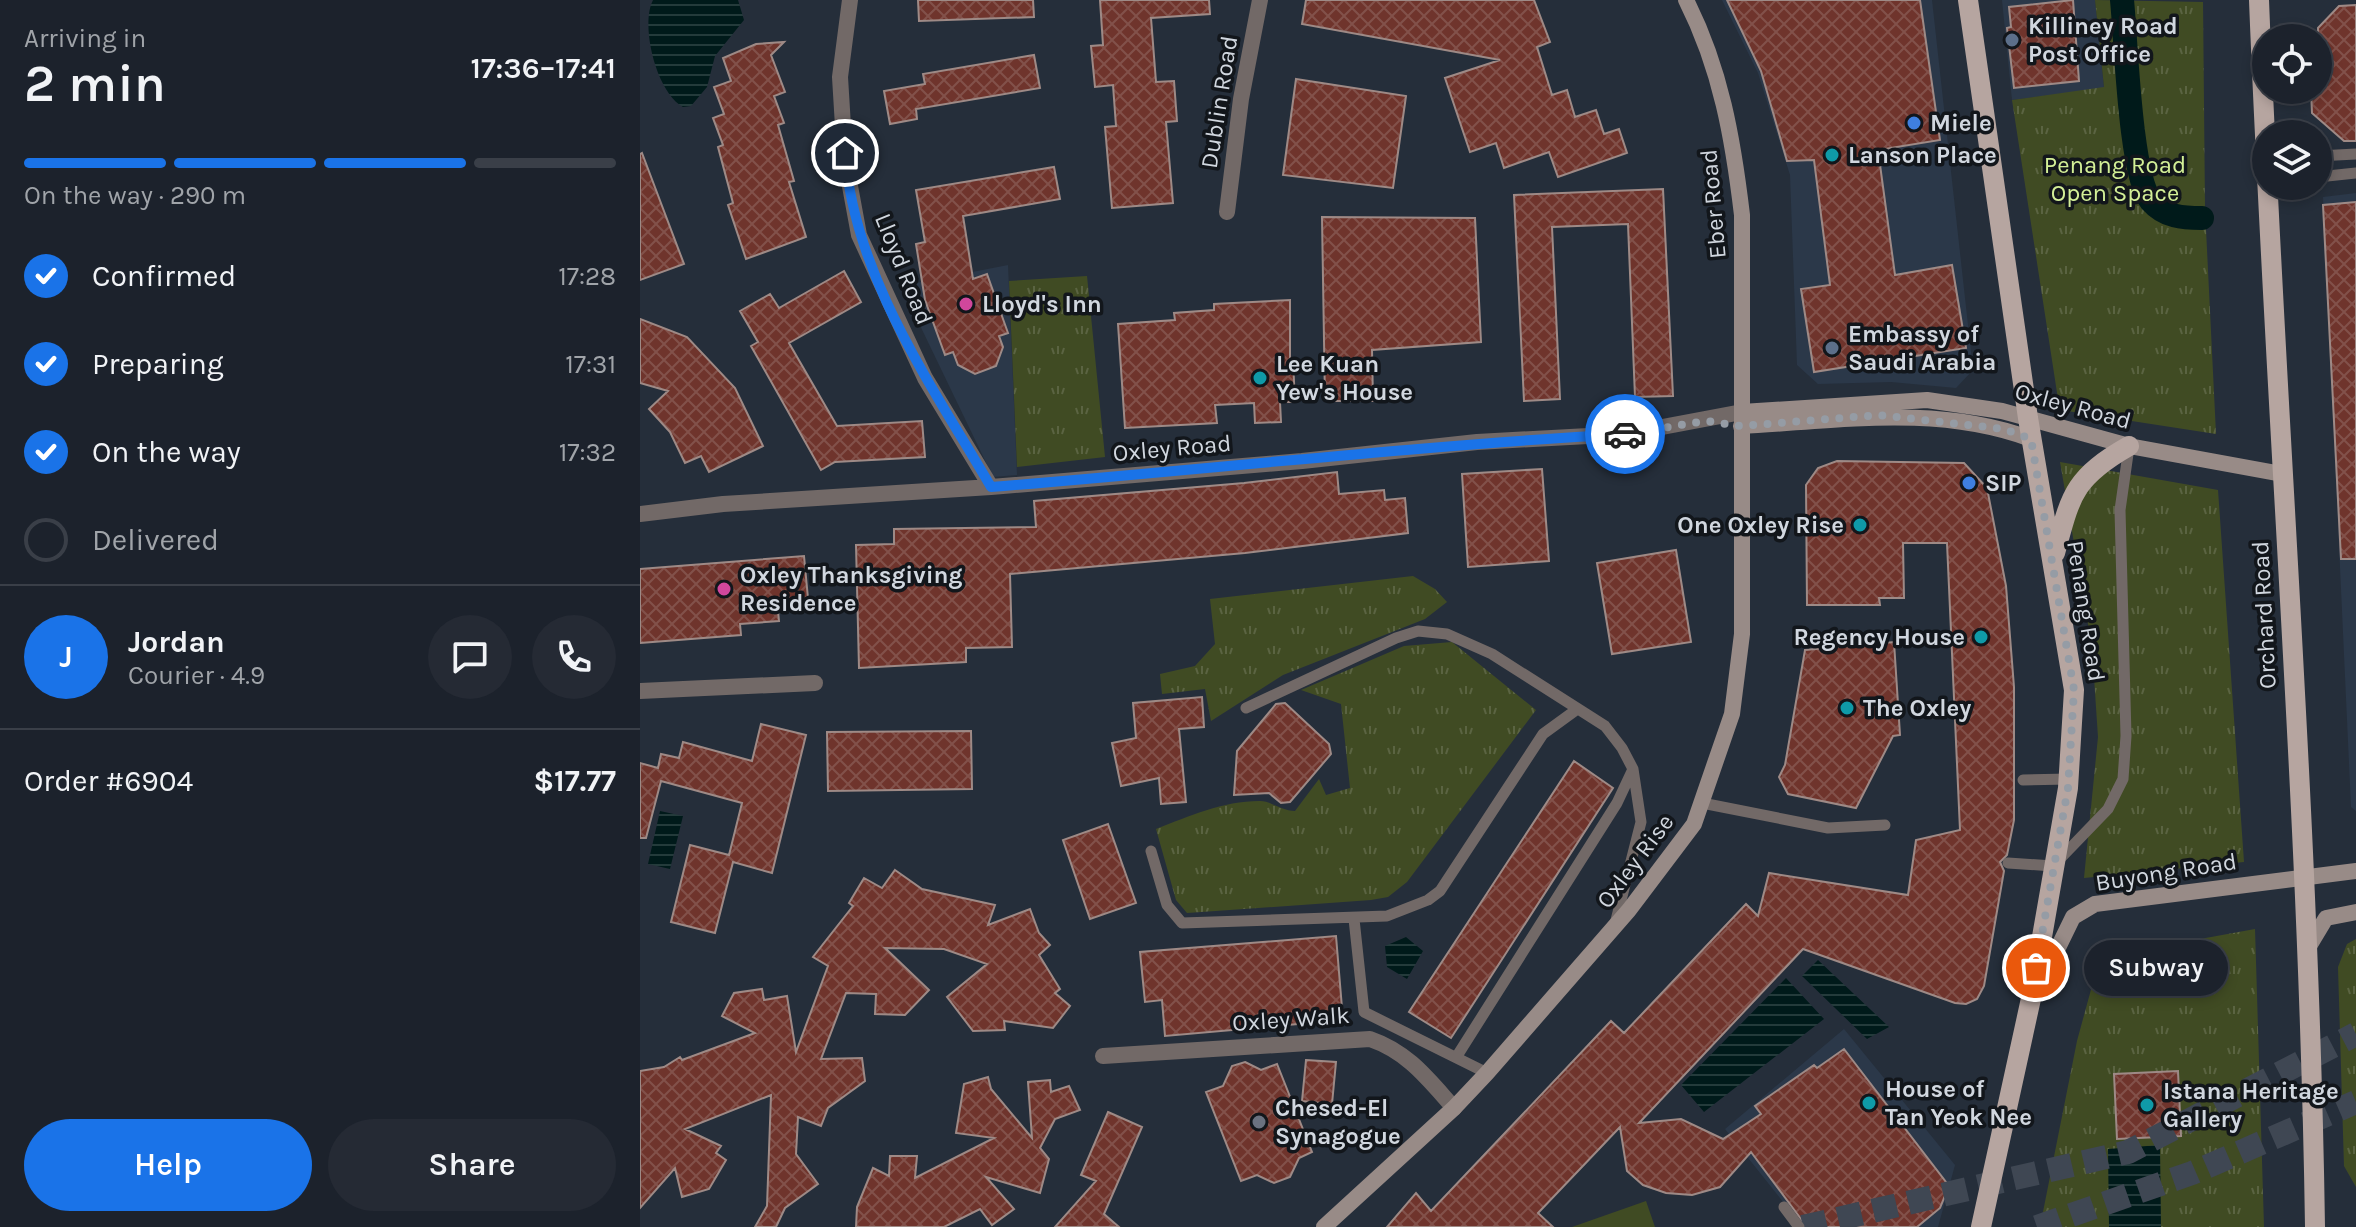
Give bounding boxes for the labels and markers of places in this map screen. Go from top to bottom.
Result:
place label: Killiney Road Post Office [2028,12,2178,68]
marker: Killiney Road Post Office [2003,31,2021,49]
place label: Miele [1930,109,1992,137]
marker: Miele [1905,114,1923,132]
pin [811,119,879,187]
place label: Lanson Place [1848,141,1997,169]
marker: Lanson Place [1823,146,1841,164]
place label: Lloyd's Inn [982,290,1102,318]
marker: Lloyd's Inn [957,295,975,313]
place label: Embassy of Saudi Arabia [1848,320,1996,376]
marker: Embassy of Saudi Arabia [1823,339,1841,357]
place label: Lee Kuan Yew's House [1276,350,1413,406]
marker: Lee Kuan Yew's House [1251,369,1269,387]
place label: SIP [1985,469,2022,497]
marker: SIP [1960,474,1978,492]
place label: One Oxley Rise [1677,511,1844,539]
marker: One Oxley Rise [1851,516,1869,534]
place label: Oxley Thanksgiving Residence [740,561,963,617]
marker: Oxley Thanksgiving Residence [715,580,733,598]
place label: Regency House [1793,623,1965,651]
marker: Regency House [1972,628,1990,646]
place label: The Oxley [1863,694,1971,722]
marker: The Oxley [1838,699,1856,717]
pin [2002,934,2070,1002]
callout: Subway [2084,940,2228,996]
place label: House of Tan Yeok Nee [1885,1075,2032,1131]
place label: Istana Heritage Gallery [2163,1077,2339,1133]
place label: Chesed-El Synagogue [1275,1094,1401,1150]
marker: House of Tan Yeok Nee [1860,1094,1878,1112]
marker: Istana Heritage Gallery [2138,1096,2156,1114]
marker: Chesed-El Synagogue [1250,1113,1268,1131]

